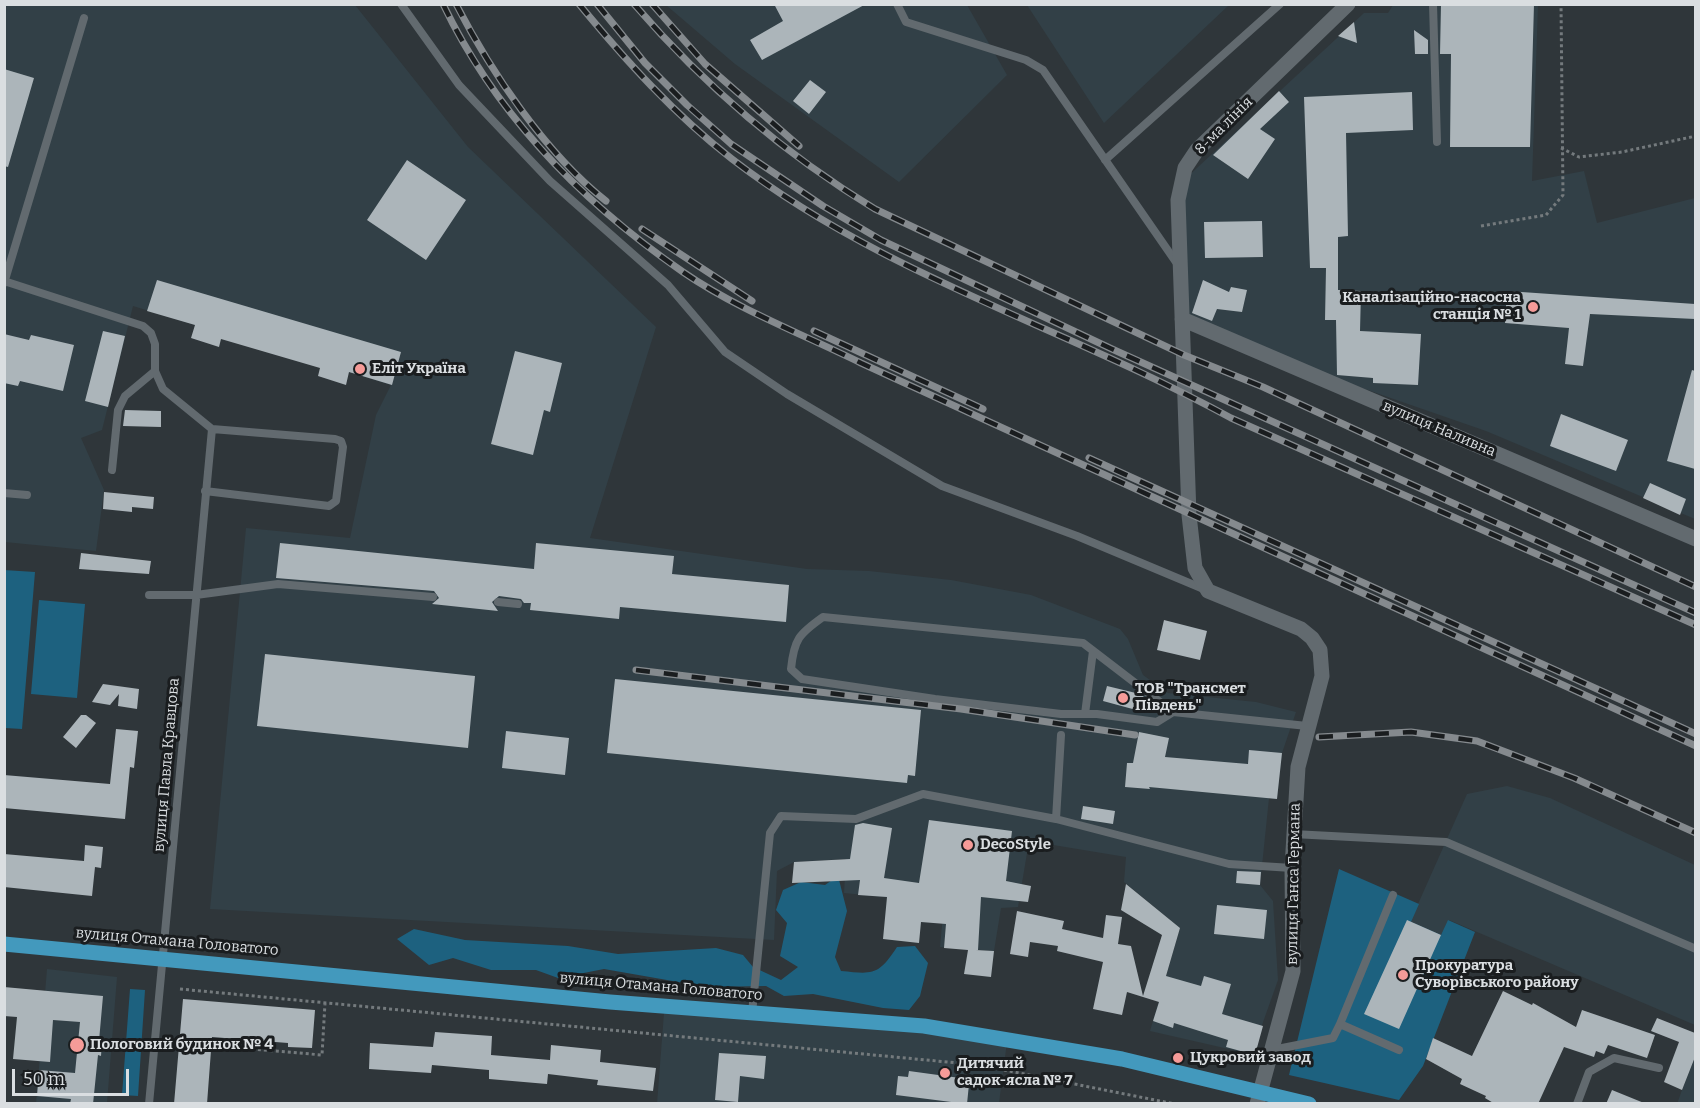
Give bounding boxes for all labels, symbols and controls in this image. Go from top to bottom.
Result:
street label: 8-ма лінія [1191,93,1257,159]
place label: Каналізаційно-насосна станція № 1 [1342,289,1521,324]
marker: Каналізаційно-насосна станція № 1 [1526,300,1540,314]
place label: Еліт Україна [372,360,466,378]
marker: Еліт Україна [353,362,367,376]
street label: вулиця Наливна [1380,397,1498,461]
street label: вулиця Павла Кравцова [150,677,184,853]
place label: ТОВ "Трансмет Південь" [1135,680,1246,715]
marker: ТОВ "Трансмет Південь" [1116,691,1130,705]
street label: вулиця Ганса Германа [1284,803,1304,965]
place label: DecoStyle [980,836,1051,854]
marker: DecoStyle [961,838,975,852]
street label: вулиця Отамана Головатого [75,924,279,960]
place label: Прокуратура Суворівського району [1415,957,1579,992]
marker: Прокуратура Суворівського району [1396,968,1410,982]
street label: вулиця Отамана Головатого [559,969,763,1005]
marker: Пологовий будинок № 4 [68,1036,86,1054]
place label: Пологовий будинок № 4 [90,1036,273,1054]
place label: Цукровий завод [1190,1049,1311,1067]
marker: Цукровий завод [1171,1051,1185,1065]
place label: Дитячий садок-ясла № 7 [957,1055,1072,1090]
scale bar [15,1057,132,1095]
marker: Дитячий садок-ясла № 7 [938,1066,952,1080]
text: 50 m [23,1068,65,1090]

